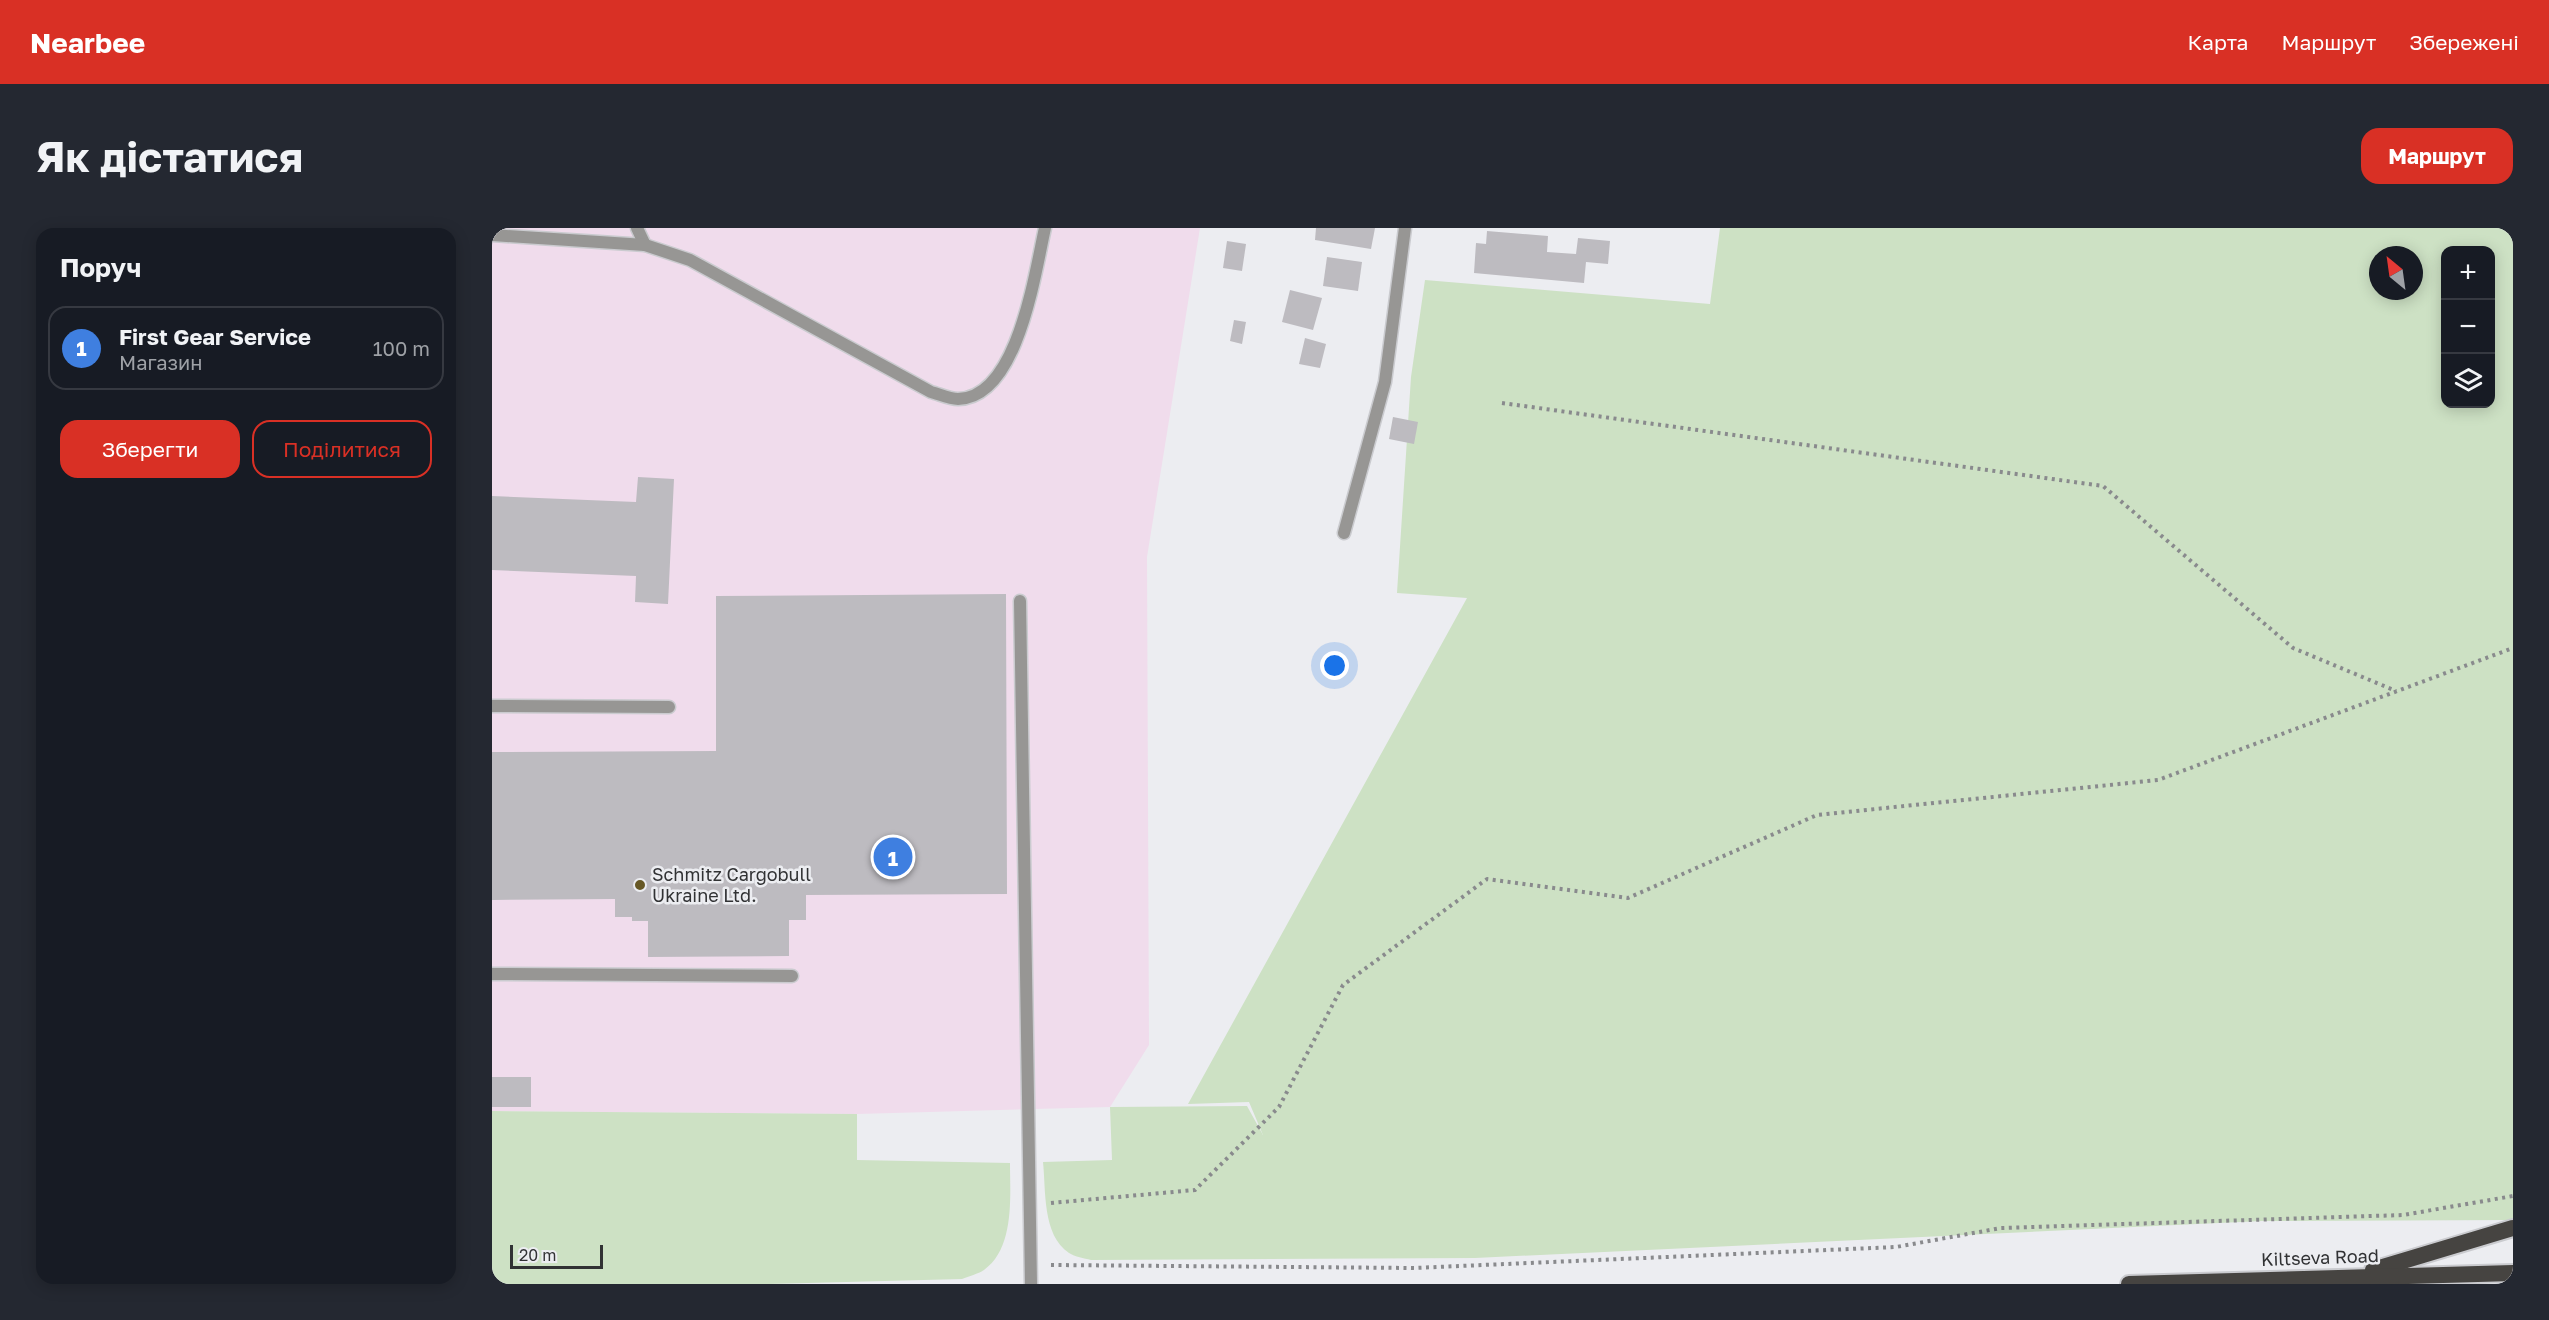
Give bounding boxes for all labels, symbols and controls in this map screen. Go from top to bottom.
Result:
text: Nearbee [30,26,145,59]
text: Карта [2188,29,2248,55]
text: Маршрут [2281,29,2376,55]
text: Збережені [2409,29,2519,55]
button: Маршрут [2361,128,2513,184]
text: Як дістатися [36,131,303,181]
north arrow [2369,246,2423,300]
map controls [2441,246,2495,408]
button: + [2441,246,2495,300]
text: Поруч [60,252,141,283]
button: − [2441,300,2495,354]
text: First Gear Service [119,323,311,350]
text: 1 [76,336,87,360]
text: 100 m [373,336,430,360]
text: Магазин [119,350,203,374]
button: layers [2441,354,2495,408]
button: Зберегти [60,420,240,478]
button: Поділитися [252,420,432,478]
your location [1320,651,1349,680]
pin: 1 [874,834,912,880]
place label: Schmitz Cargobull Ukraine Ltd. [652,863,811,906]
marker: Schmitz Cargobull Ukraine Ltd. [633,878,647,892]
scale bar [510,1242,603,1270]
street label: Kiltseva Road [2261,1244,2379,1270]
text: 20 m [519,1245,556,1265]

